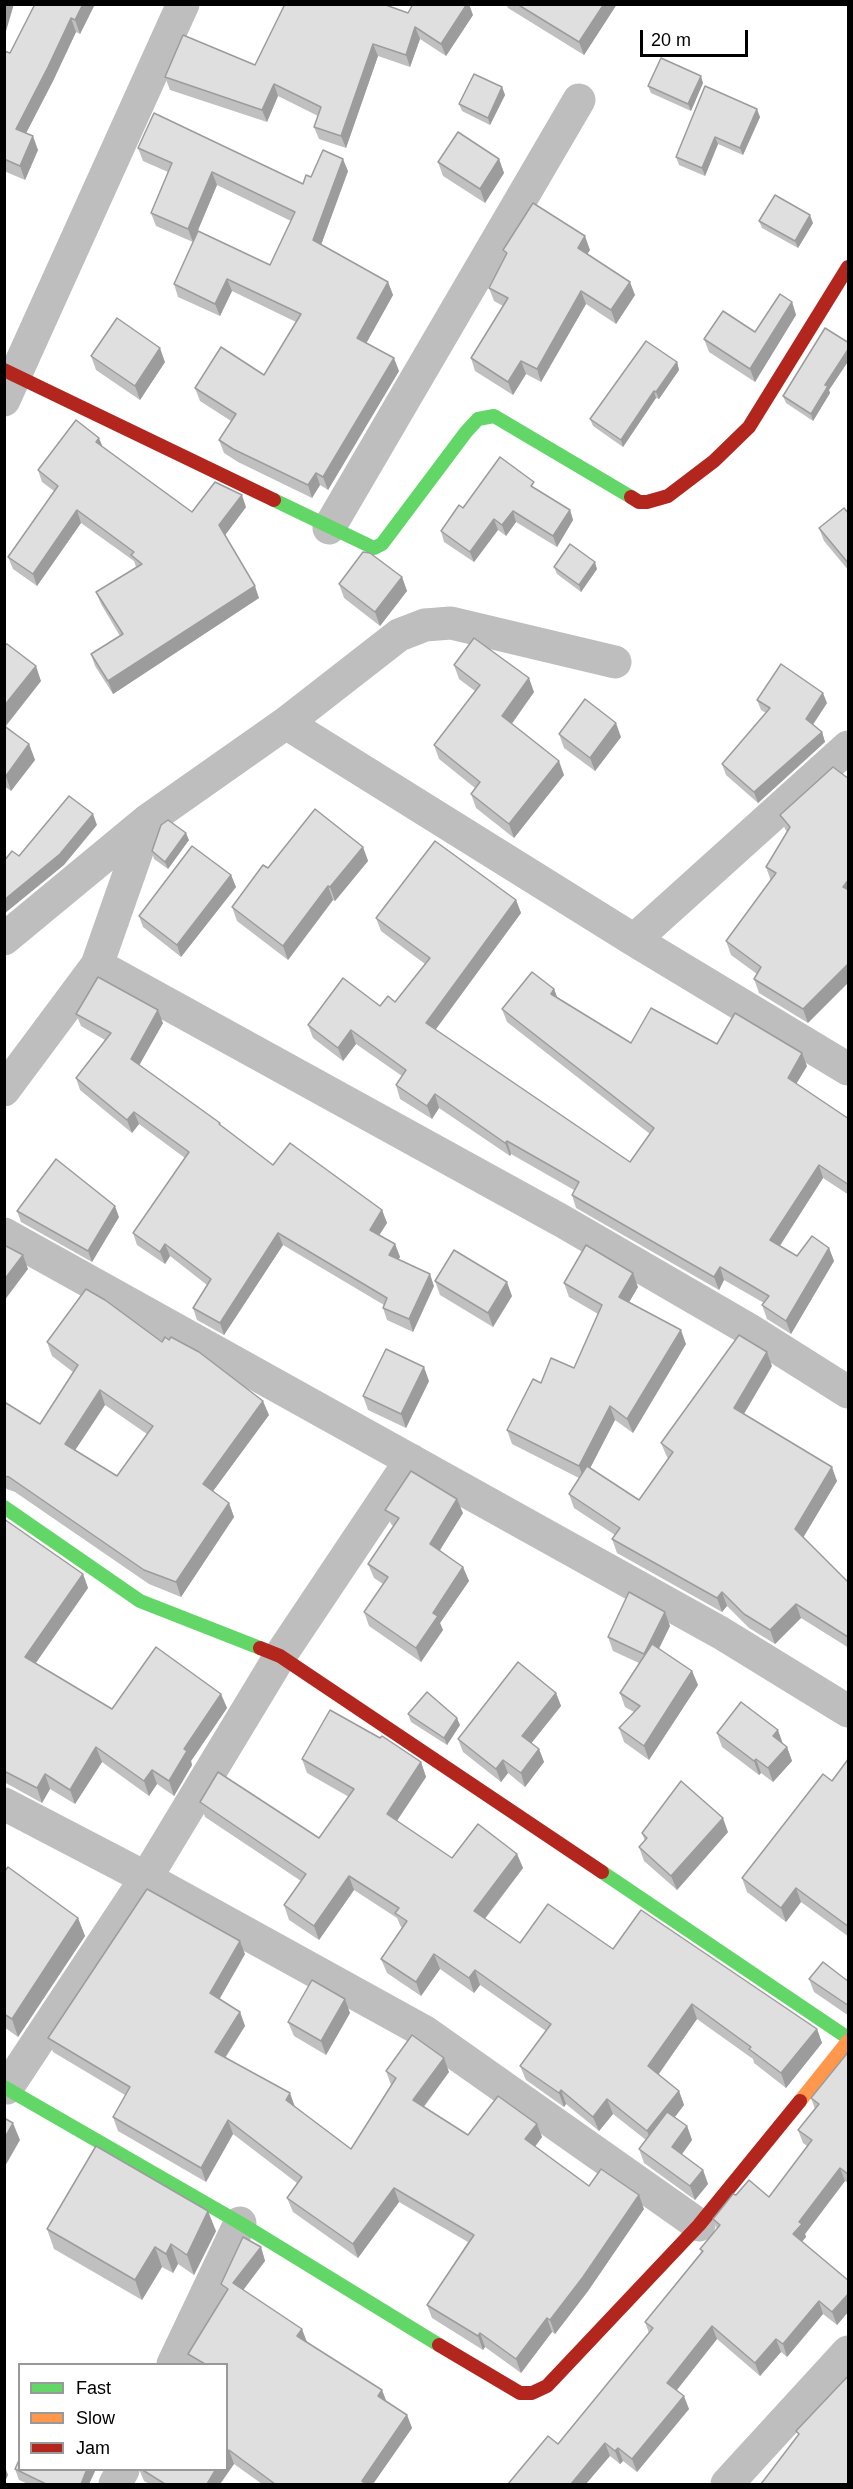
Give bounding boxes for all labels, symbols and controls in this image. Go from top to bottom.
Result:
scale bar [643,18,751,56]
text: 20 m [651,30,691,50]
legend [18,2363,228,2471]
text: Fast [76,2378,111,2398]
text: Slow [76,2408,115,2428]
text: Jam [76,2438,110,2458]

